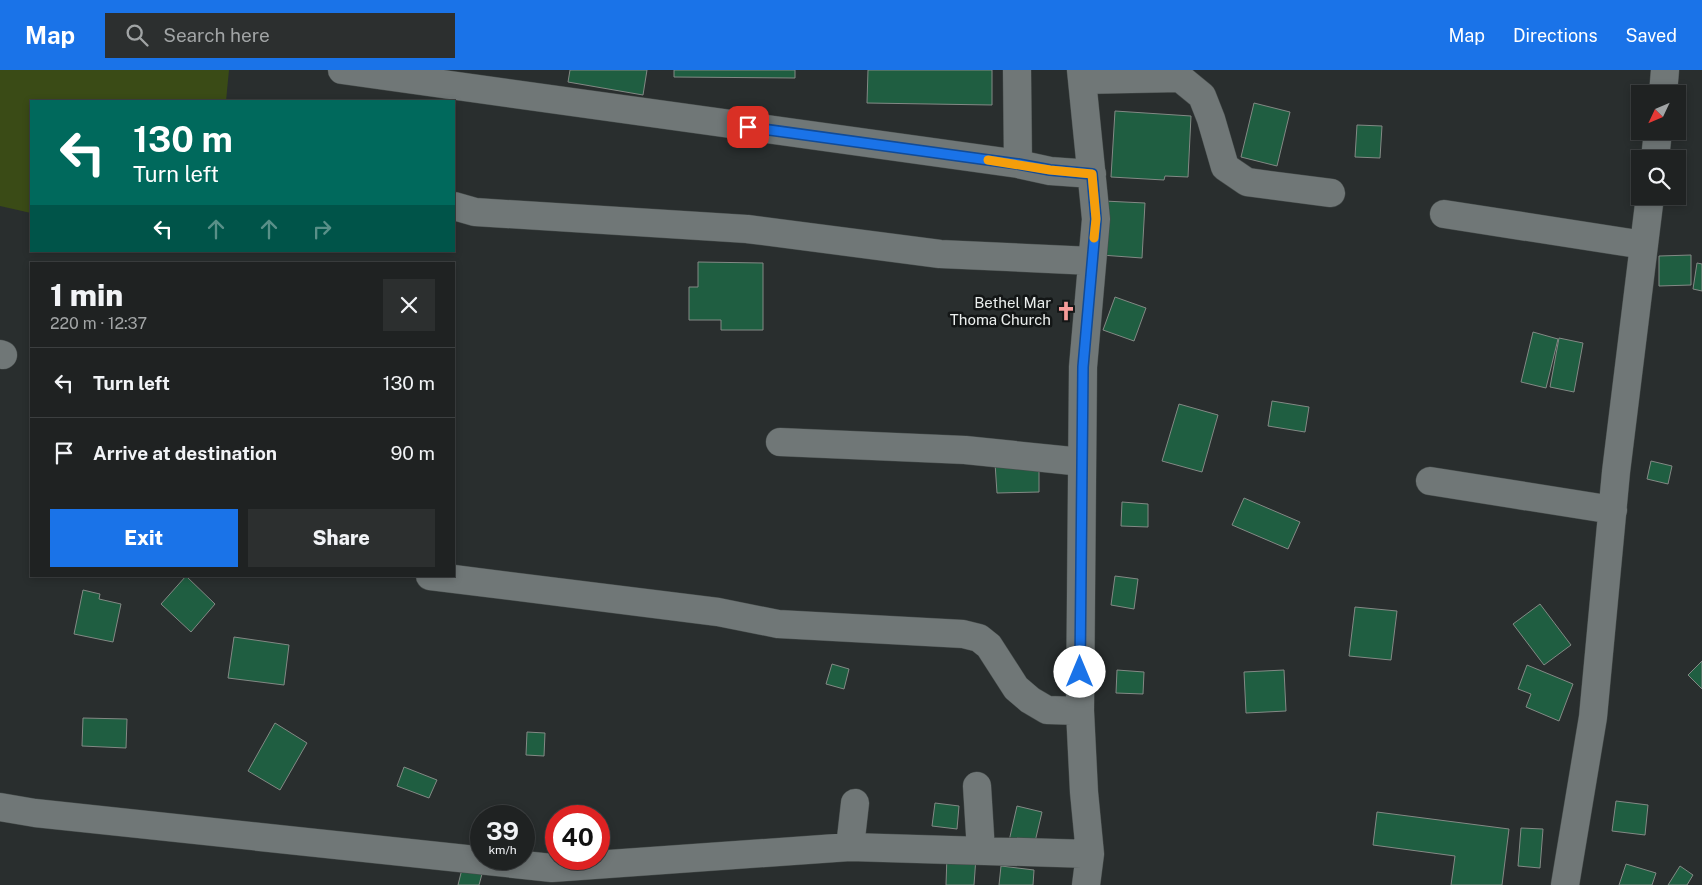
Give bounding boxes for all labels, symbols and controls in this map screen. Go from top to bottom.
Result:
search box [105,13,455,58]
text: Map [25,21,75,49]
icon: search [123,21,151,49]
text: Search here [163,24,270,46]
text: Map [1448,25,1485,46]
text: Directions [1513,25,1598,46]
text: Saved [1626,25,1677,46]
north arrow [1631,85,1686,140]
map controls [1631,85,1686,205]
pin [727,106,769,148]
icon: arrive [734,113,762,141]
text: 130 m [133,119,233,160]
icon: left [50,120,115,185]
button: search [1631,150,1686,205]
text: Turn left [133,161,219,187]
icon: left [149,215,177,243]
icon: ahead [202,215,230,243]
icon: ahead [255,215,283,243]
icon: right [308,215,336,243]
text: 1 min [50,277,123,313]
button: close [383,279,435,331]
place label: Bethel Mar Thoma Church [950,294,1051,328]
church icon: Bethel Mar Thoma Church [1055,300,1077,322]
text: 220 m · 12:37 [50,314,147,333]
icon: left [50,369,78,397]
text: Turn left [93,372,170,394]
text: 130 m [383,372,435,394]
icon: arrive [50,439,78,467]
text: Arrive at destination [93,442,277,464]
text: 90 m [391,442,435,464]
button: Exit [50,509,238,567]
button: Share [248,509,435,567]
position arrow [1053,645,1105,697]
speed limit sign: 40 [545,805,610,870]
text: 39 [486,816,519,846]
text: km/h [488,843,517,857]

